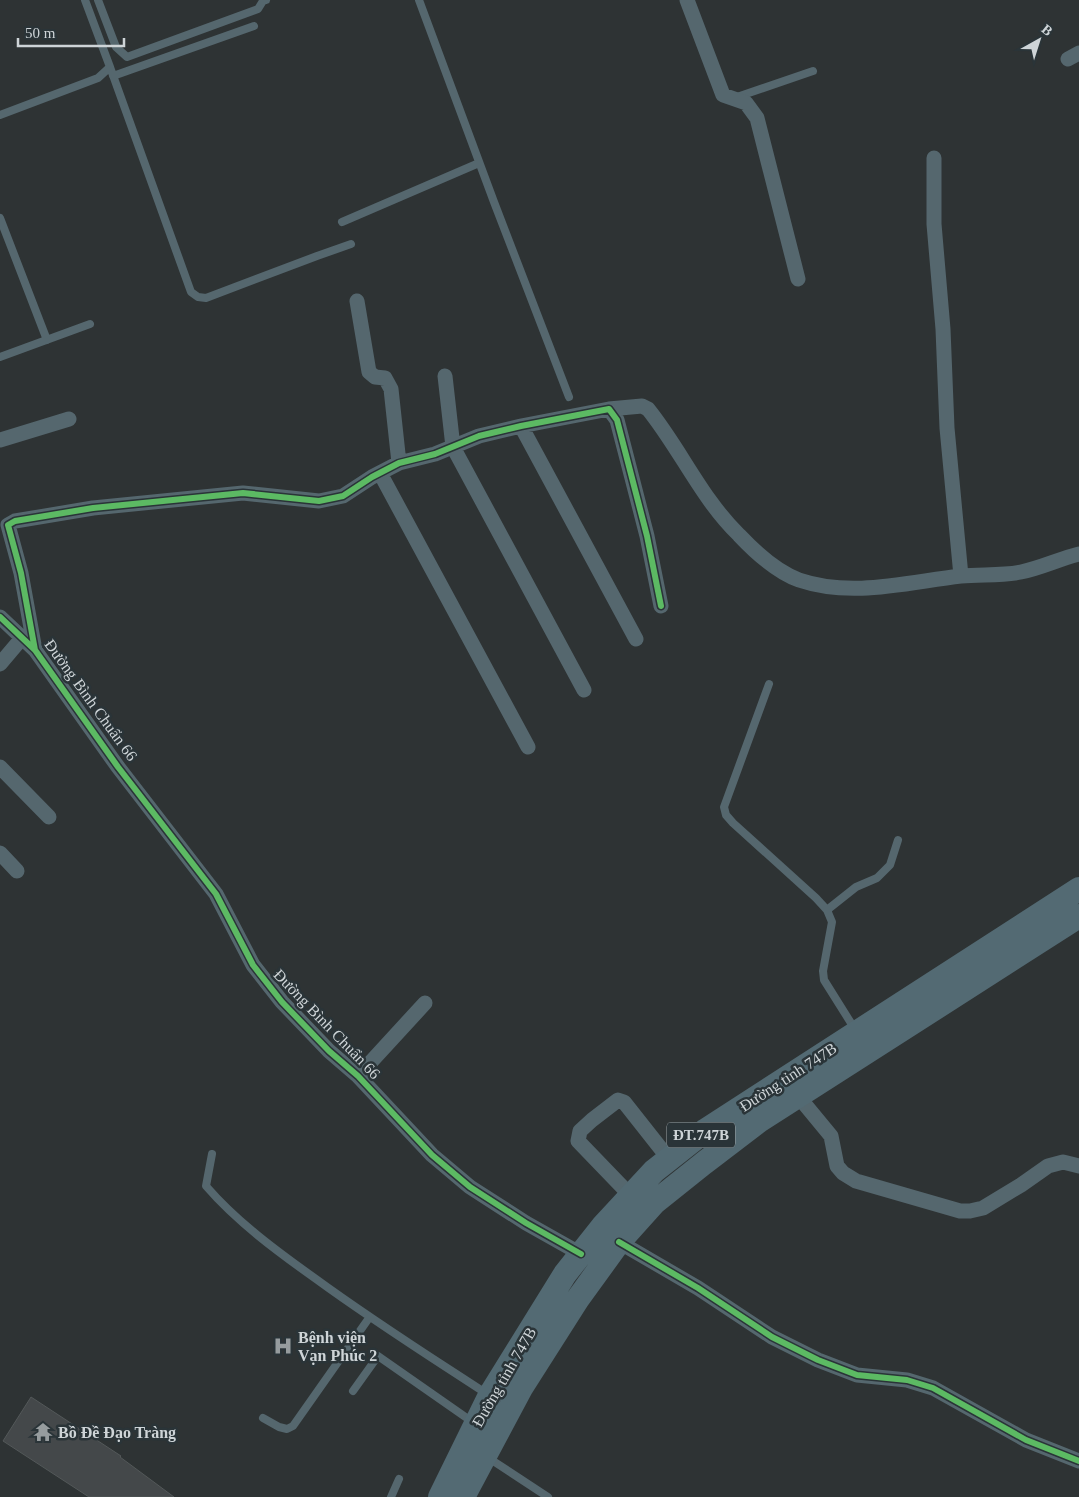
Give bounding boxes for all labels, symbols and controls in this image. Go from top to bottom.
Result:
scale bar [18,15,124,47]
north arrow [1014,15,1064,65]
text: B [1039,22,1055,39]
text: 50 m [25,25,56,41]
street label: Đường Bình Chuẩn 66 [41,636,141,764]
street label: Đường Bình Chuẩn 66 [270,966,384,1083]
street label: Đường tỉnh 747B [736,1039,840,1116]
road number: ĐT.747B [667,1122,735,1148]
street label: Đường tỉnh 747B [469,1324,540,1430]
place label: Bệnh viện Vạn Phúc 2 [298,1329,377,1365]
hospital icon: Bệnh viện Vạn Phúc 2 [272,1335,294,1357]
temple icon: Bồ Đề Đạo Tràng [32,1421,54,1443]
place label: Bồ Đề Đạo Tràng [58,1424,176,1442]

